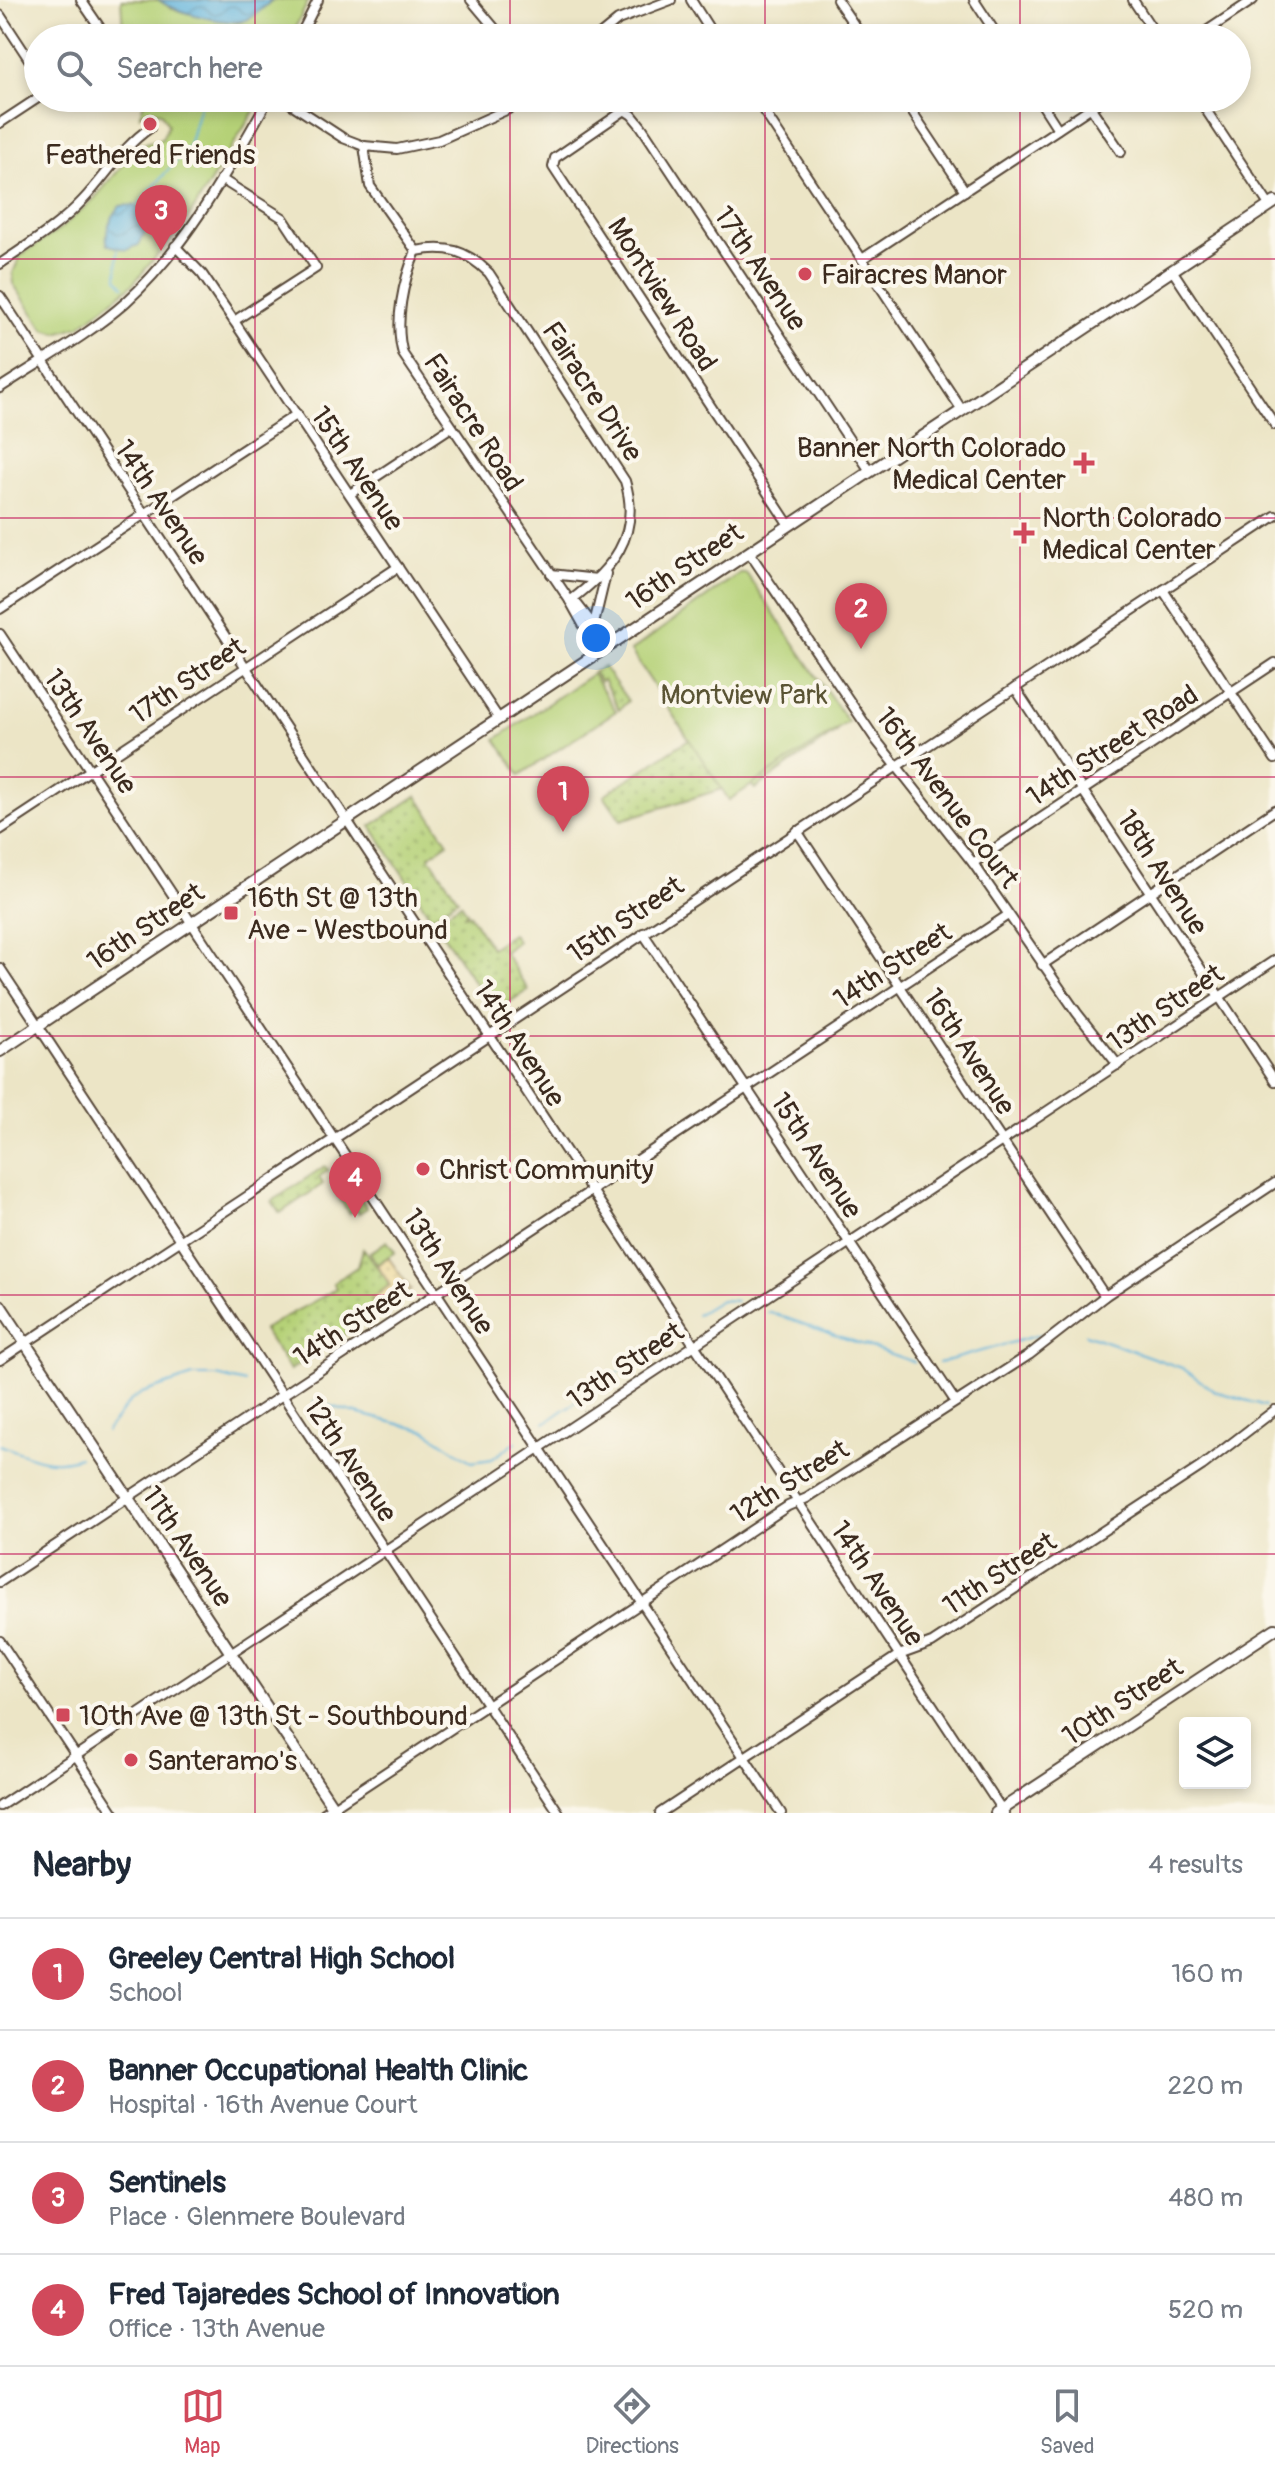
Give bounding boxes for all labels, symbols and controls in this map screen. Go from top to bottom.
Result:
search box [24,24,1251,112]
icon: search [52,46,96,90]
text: Search here [116,50,263,87]
marker: Feathered Friends [141,115,159,133]
place label: Feathered Friends [45,138,256,173]
pin: 3 [135,185,187,251]
street label: 17th Avenue [705,200,814,338]
street label: Montview Road [599,211,724,378]
place label: Fairacres Manor [821,258,1007,293]
marker: Fairacres Manor [796,265,814,283]
street label: Fairacre Drive [534,315,650,468]
street label: Fairacre Road [415,347,530,498]
street label: 15th Avenue [302,400,411,538]
place label: Banner North Colorado Medical Center [797,431,1066,498]
street label: 14th Avenue [106,433,216,572]
marker: Banner North Colorado Medical Center [1073,452,1095,474]
place label: North Colorado Medical Center [1042,501,1222,568]
street label: 16th Street [620,515,751,619]
marker: North Colorado Medical Center [1013,522,1035,544]
pin: 2 [835,583,887,649]
your location [576,618,616,658]
street label: 17th Street [123,629,253,733]
street label: 13th Avenue [35,663,144,801]
park label: Montview Park [660,678,828,713]
street label: 14th Street Road [1020,678,1205,815]
street label: 16th Avenue Court [867,700,1027,896]
pin: 1 [537,766,589,832]
street label: 18th Avenue [1108,804,1215,942]
street label: 15th Street [561,868,691,972]
street label: 16th Street [81,875,212,979]
place label: 16th St @ 13th Ave - Westbound [247,881,448,948]
marker: 16th St @ 13th Ave - Westbound [222,904,240,922]
street label: 14th Street [827,915,959,1017]
street label: 13th Street [1101,956,1231,1060]
street label: 14th Avenue [465,974,573,1114]
street label: 16th Avenue [915,982,1023,1122]
street label: 15th Avenue [762,1086,869,1225]
pin: 4 [329,1152,381,1218]
place label: Christ Community [439,1153,654,1188]
marker: Christ Community [414,1160,432,1178]
street label: 13th Avenue [394,1202,502,1342]
street label: 14th Street [287,1273,419,1375]
street label: 13th Street [561,1314,691,1418]
street label: 12th Avenue [295,1391,404,1529]
street label: 12th Street [724,1432,856,1532]
street label: 11th Avenue [134,1480,240,1614]
street label: 14th Avenue [822,1514,932,1653]
street label: 11th Street [936,1524,1064,1624]
street label: 10th Street [1056,1650,1190,1754]
place label: 10th Ave @ 13th St - Southbound [79,1699,468,1734]
marker: 10th Ave @ 13th St - Southbound [54,1706,72,1724]
map controls [1179,1717,1251,1789]
button: layers [1179,1717,1251,1789]
place label: Santeramo's [147,1744,298,1779]
marker: Santeramo's [122,1751,140,1769]
text: Nearby [32,1844,131,1887]
text: 4 results [1148,1849,1243,1881]
text: Greeley Central High School [108,1940,455,1977]
text: 1 [53,1958,63,1990]
text: 160 m [1171,1958,1243,1990]
text: School [108,1977,183,2009]
text: Banner Occupational Health Clinic [108,2052,528,2089]
text: 2 [51,2070,65,2102]
text: 220 m [1167,2070,1243,2102]
text: Hospital · 16th Avenue Court [108,2089,417,2121]
text: Sentinels [108,2164,226,2201]
text: 3 [51,2182,65,2214]
text: 480 m [1168,2182,1243,2214]
text: Place · Glenmere Boulevard [108,2201,406,2233]
text: Fred Tajaredes School of Innovation [108,2276,560,2313]
text: 4 [50,2294,66,2326]
text: 520 m [1168,2294,1243,2326]
text: Office · 13th Avenue [108,2313,325,2345]
tab: Map [181,2384,225,2460]
tab: Directions [586,2384,679,2460]
tab: Saved [1040,2384,1094,2460]

